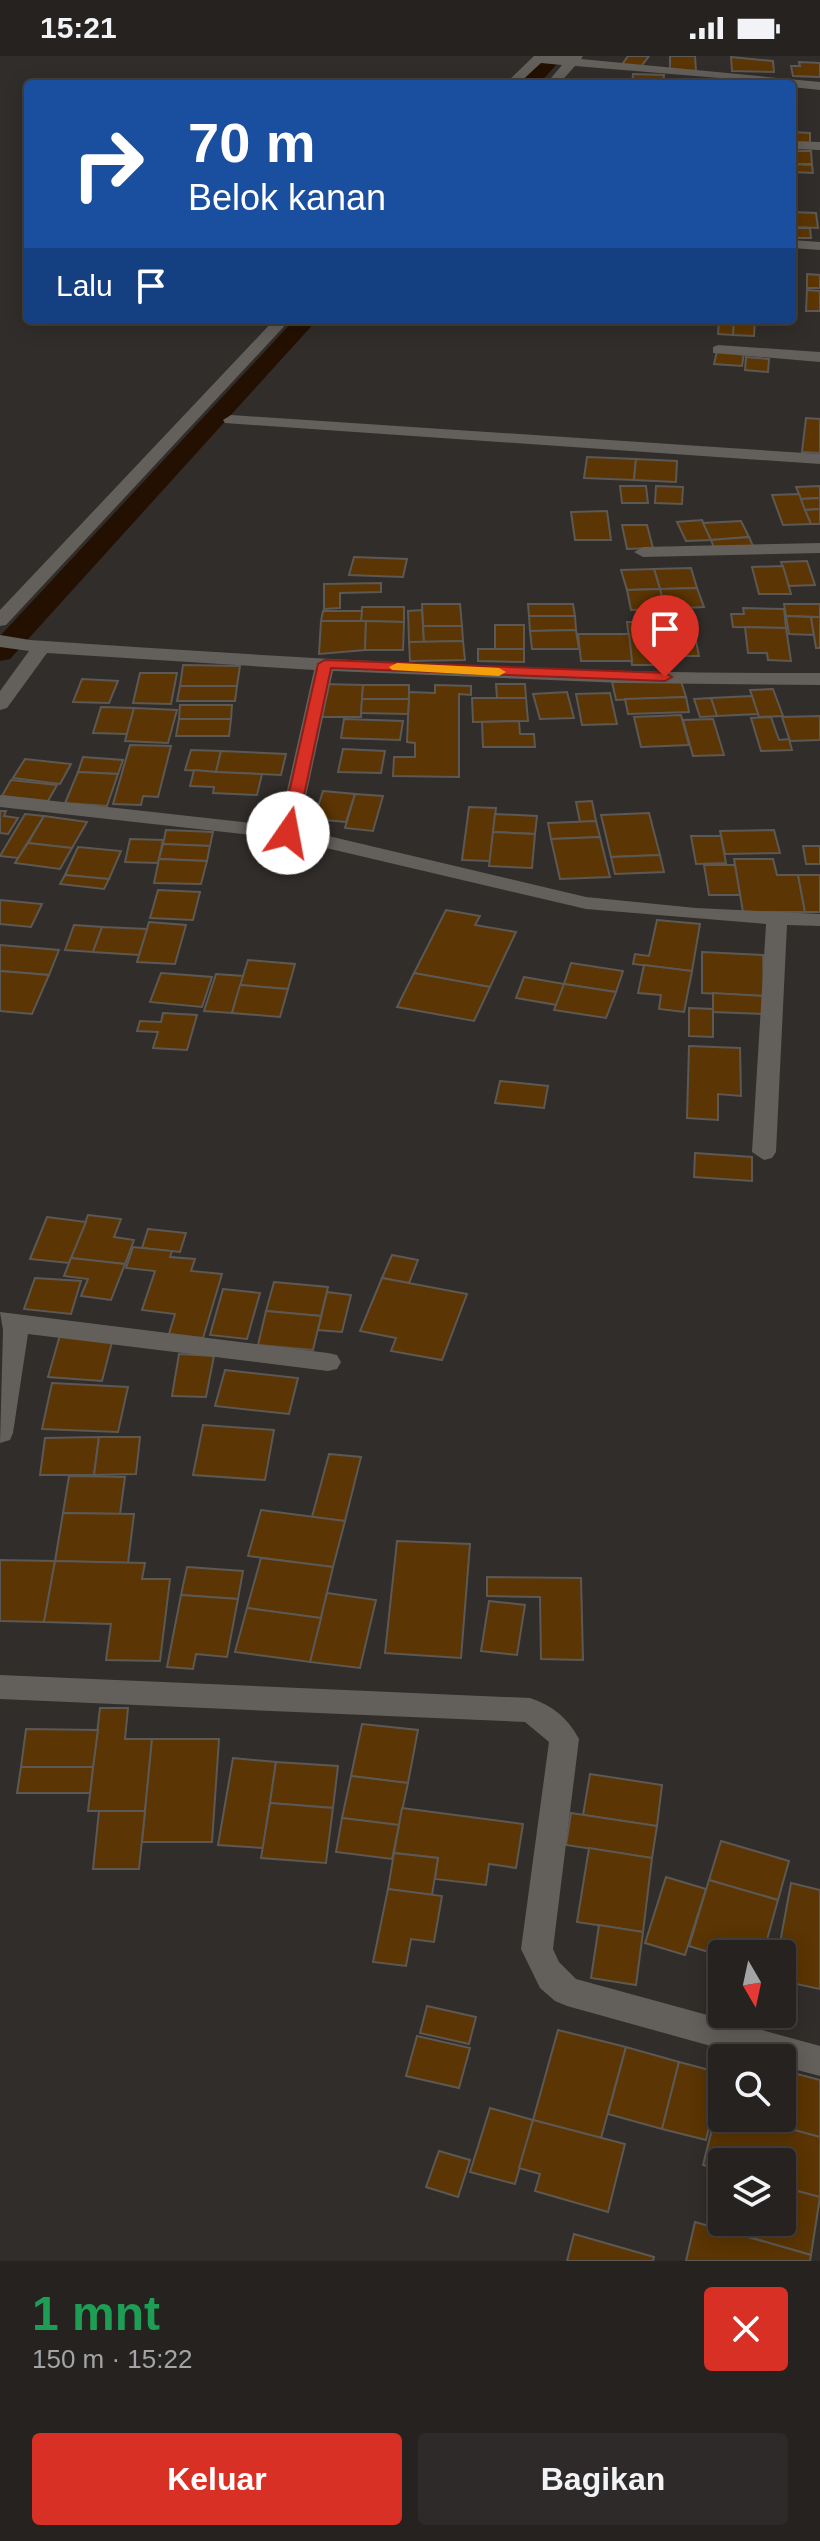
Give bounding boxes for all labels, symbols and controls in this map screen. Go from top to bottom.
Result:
text: 15:21 [40,11,117,44]
text: 70 m [188,111,316,174]
icon: right [56,112,160,216]
text: Belok kanan [188,177,386,218]
icon: arrive [129,264,173,308]
text: Lalu [56,269,113,302]
pin [631,595,699,677]
icon: arrive [643,607,687,651]
position arrow [246,791,330,875]
north arrow [708,1940,796,2028]
map controls [708,1940,796,2236]
button: search [708,2044,796,2132]
button: layers [708,2148,796,2236]
text: 1 mnt [32,2287,160,2340]
button: close [704,2287,788,2371]
text: 150 m · 15:22 [32,2344,192,2374]
button: Keluar [32,2433,402,2525]
button: Bagikan [418,2433,788,2525]

